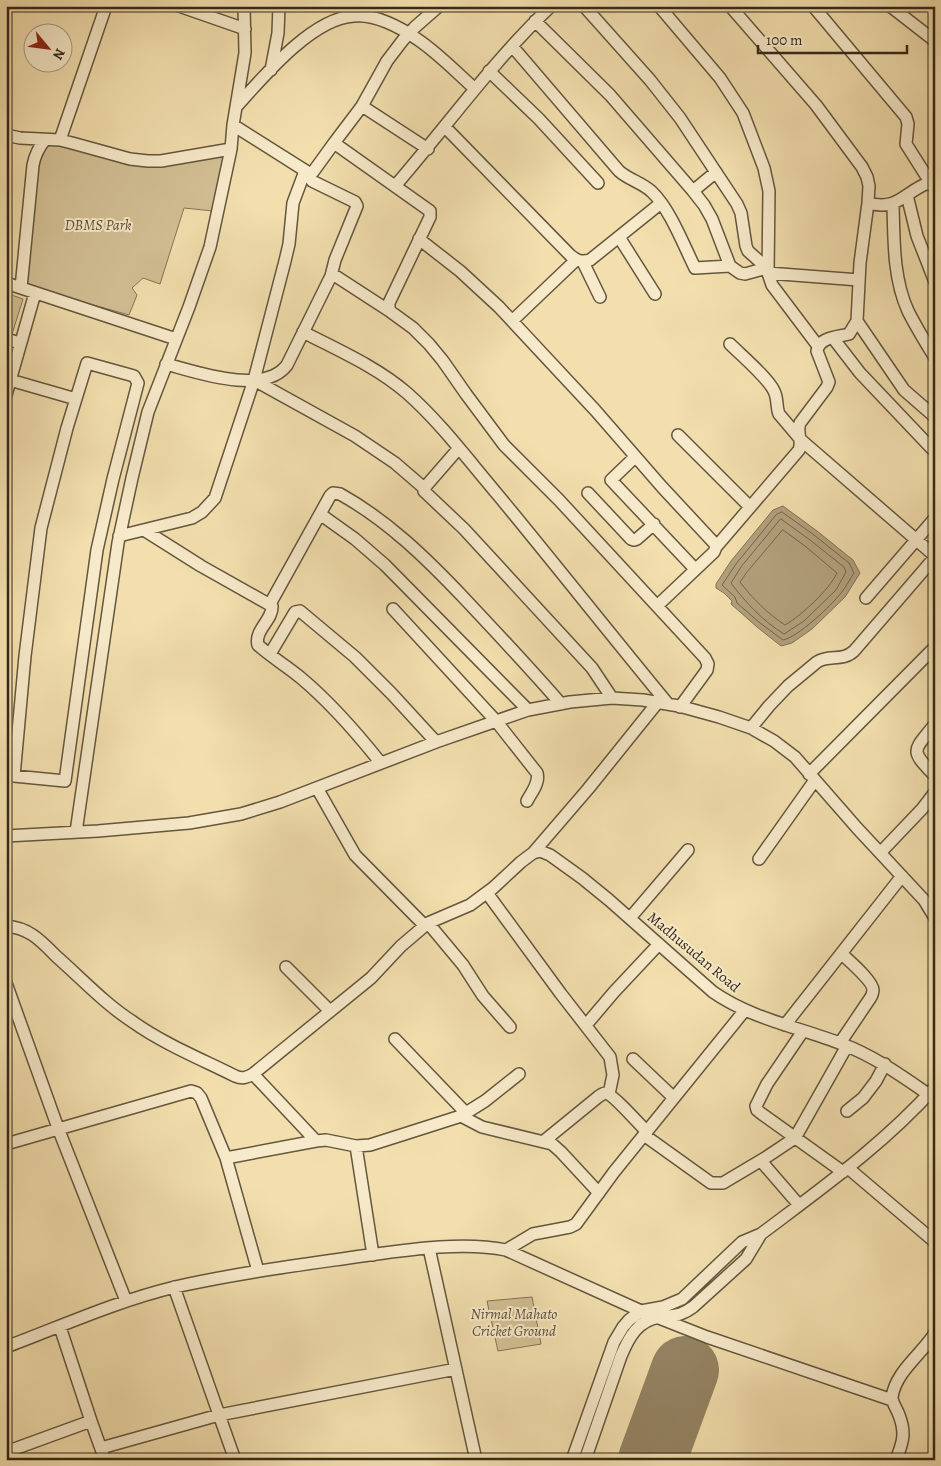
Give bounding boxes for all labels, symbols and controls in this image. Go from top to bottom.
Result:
north arrow [22,22,72,72]
scale bar [758,22,907,54]
text: 100 m [766,30,803,50]
text: N [48,45,70,63]
park label: DBMS Park [64,215,132,235]
street label: Madhusudan Road [643,907,745,997]
park label: Nirmal Mahato Cricket Ground [471,1304,557,1341]

